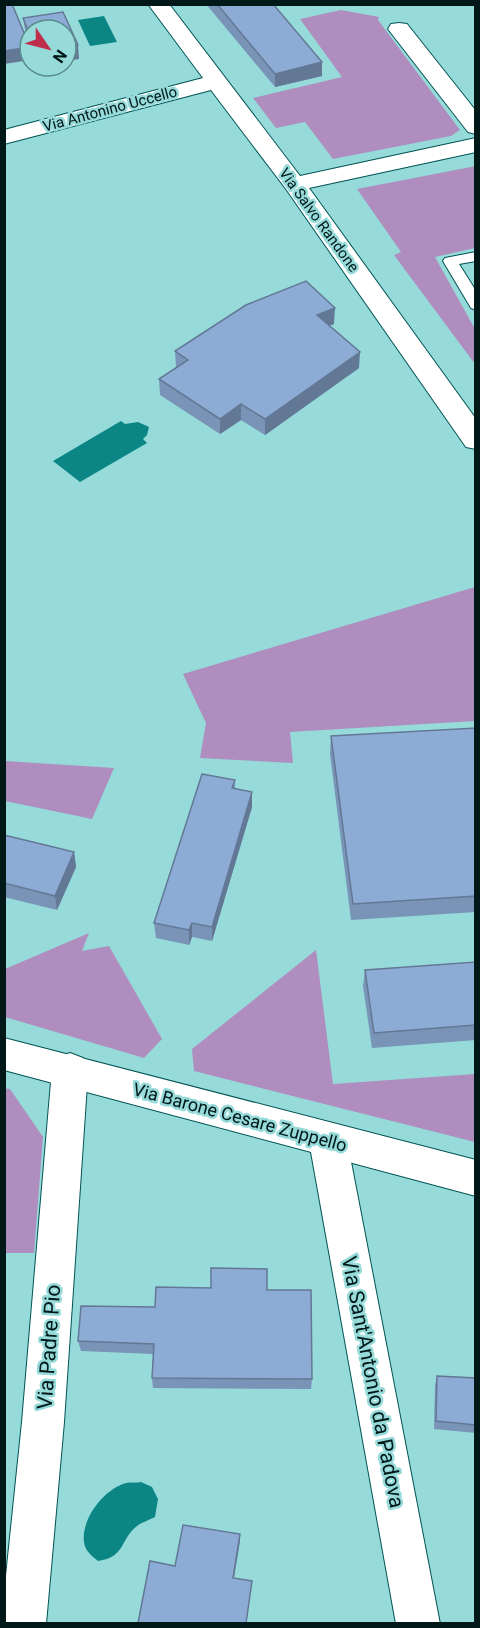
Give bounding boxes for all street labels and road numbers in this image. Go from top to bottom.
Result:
street label: Via Antonino Uccello [41,82,179,136]
street label: Via Salvo Randone [275,164,363,276]
street label: Via Barone Cesare Zuppello [131,1078,349,1156]
street label: Via Sant'Antonio da Padova [337,1254,409,1510]
street label: Via Padre Pio [33,1284,65,1410]

